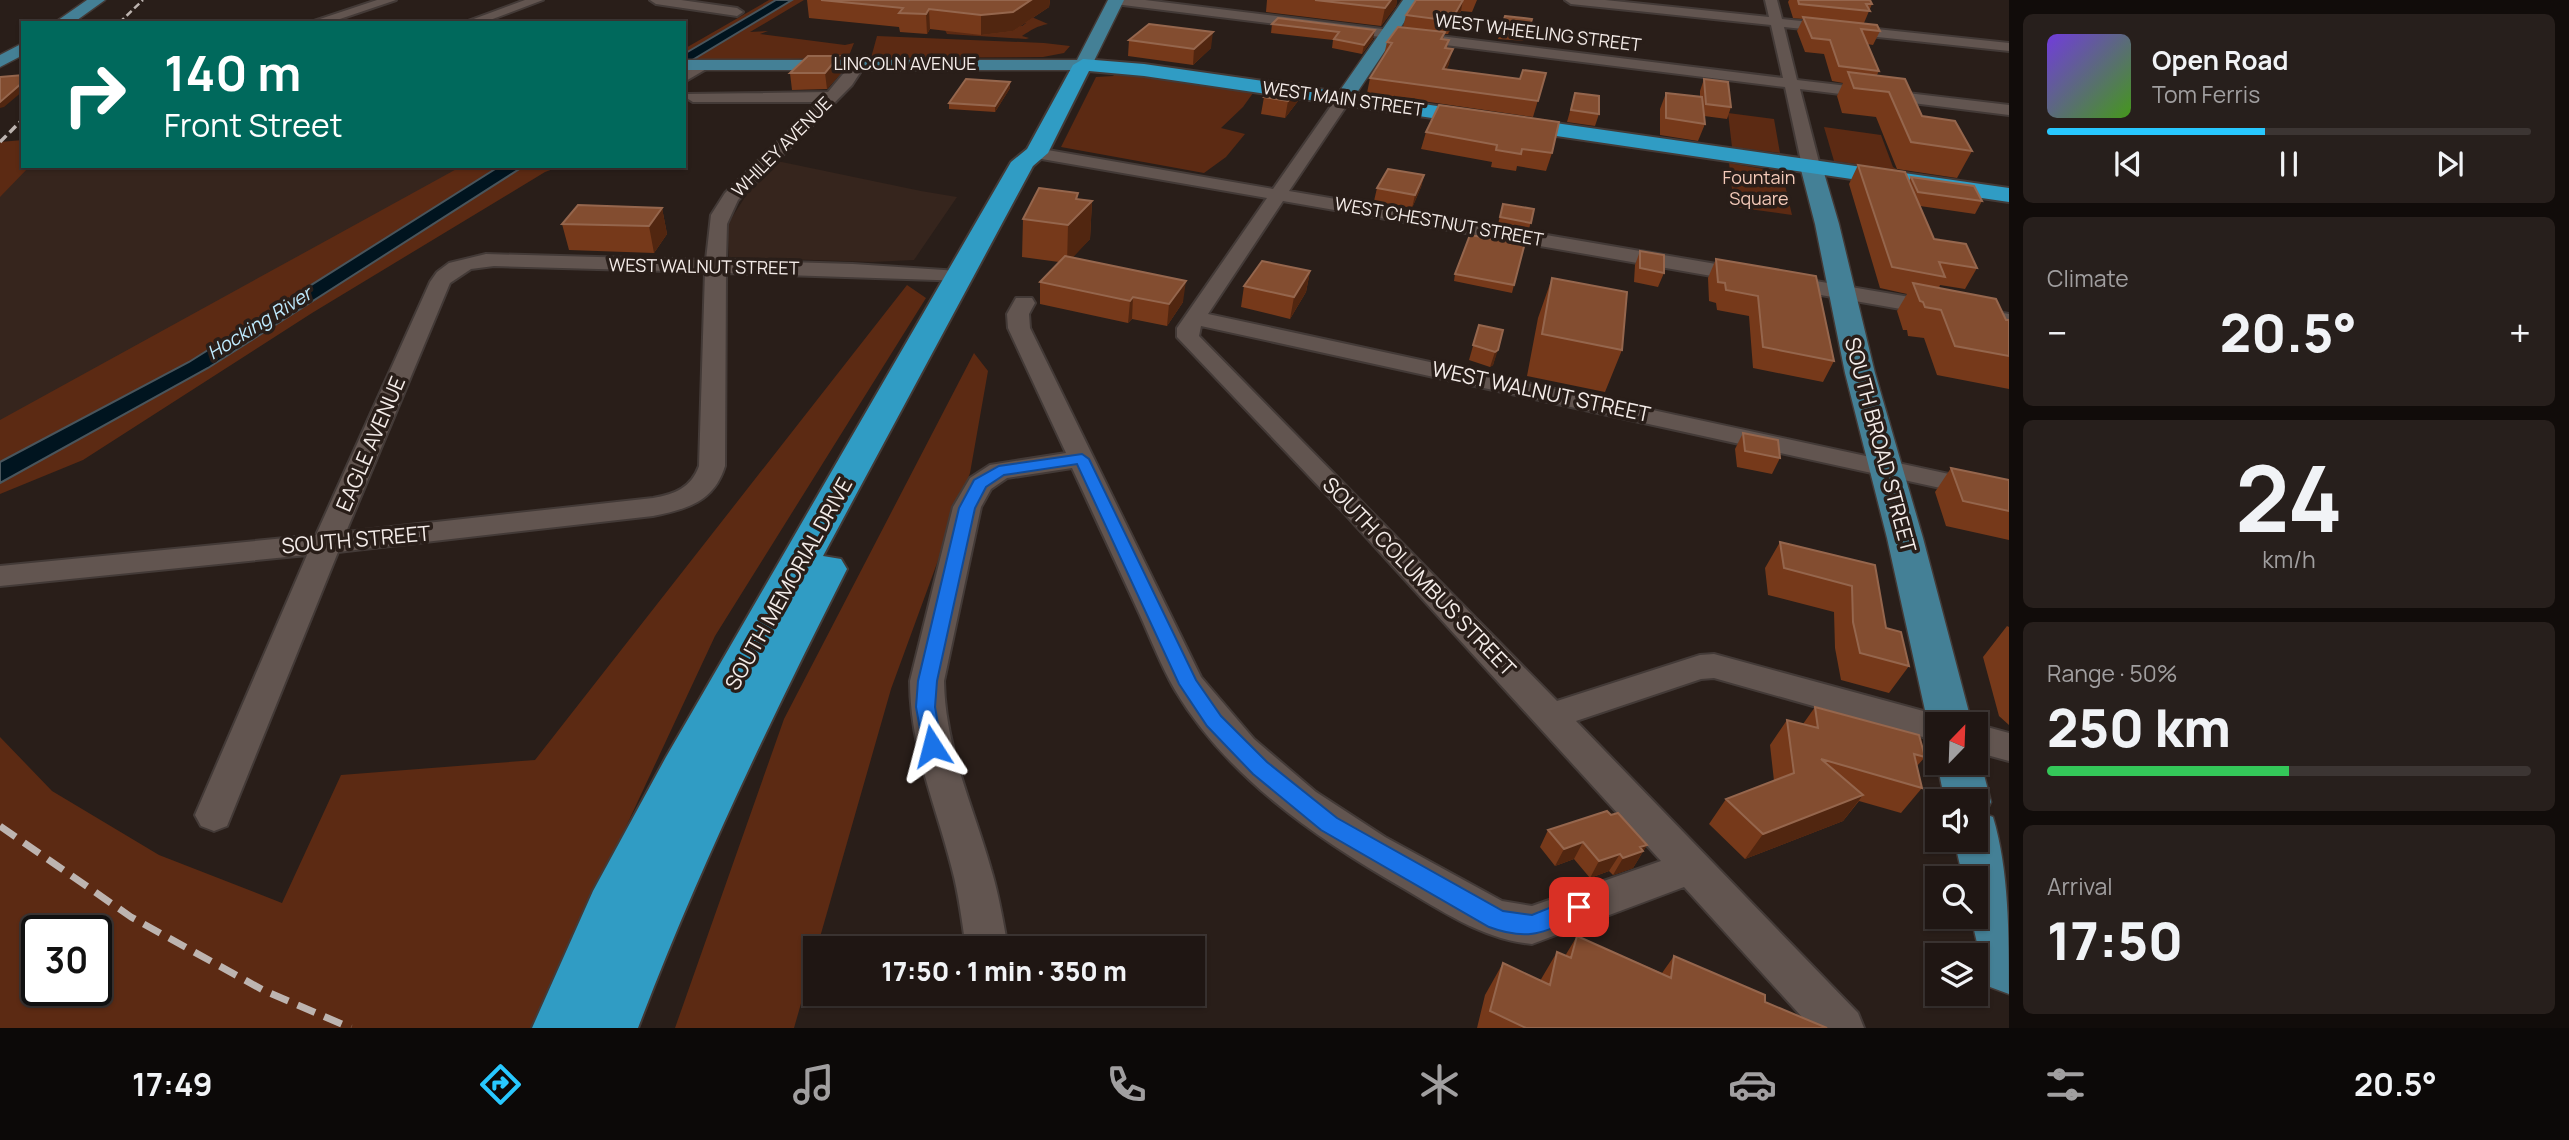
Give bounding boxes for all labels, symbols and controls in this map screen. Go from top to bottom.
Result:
street label: WEST WHEELING STREET [1434,7,1643,57]
text: 140 m [164,39,301,106]
text: Open Road [2152,42,2288,78]
icon: right [49,49,140,140]
street label: LINCOLN AVENUE [833,51,977,75]
street label: WEST MAIN STREET [1261,75,1426,121]
text: Tom Ferris [2152,78,2260,110]
street label: WHILEY AVENUE [726,91,837,202]
text: Front Street [164,103,342,147]
icon: previous [2109,145,2147,183]
icon: pause [2270,145,2308,183]
icon: next [2431,145,2469,183]
park label: Fountain Square [1723,165,1795,210]
street label: WEST CHESTNUT STREET [1333,191,1546,251]
street label: WEST WALNUT STREET [608,252,800,280]
text: Climate [2047,262,2129,294]
water label: Hocking River [202,279,318,365]
text: 20.5° [2220,297,2357,368]
text: − [2047,306,2068,358]
text: + [2509,306,2531,358]
street label: SOUTH BROAD STREET [1839,334,1923,556]
street label: WEST WALNUT STREET [1429,354,1653,428]
street label: EAGLE AVENUE [329,372,411,515]
text: 24 [2235,435,2343,559]
street label: SOUTH COLUMBUS STREET [1317,471,1523,682]
street label: SOUTH MEMORIAL DRIVE [718,472,858,695]
street label: SOUTH STREET [280,519,432,559]
text: km/h [2262,543,2316,575]
text: Range · 50% [2047,657,2177,689]
text: 250 km [2047,692,2231,763]
position arrow [895,709,969,783]
north arrow [1925,712,1988,775]
map controls [1925,712,1988,1006]
button: sound [1925,789,1988,852]
button: search [1925,866,1988,929]
text: Arrival [2047,870,2113,902]
pin [1549,877,1609,937]
icon: arrive [1560,888,1598,926]
text: 17:50 [2047,905,2183,976]
speed limit sign: 30 [21,915,112,1006]
button: layers [1925,943,1988,1006]
text: 17:50 · 1 min · 350 m [881,953,1127,989]
icon: directions [476,1060,525,1109]
icon: music [789,1060,838,1109]
icon: phone [1102,1060,1151,1109]
icon: climate [1415,1060,1464,1109]
icon: car [1728,1060,1777,1109]
icon: filters [2041,1060,2090,1109]
text: 17:49 [132,1062,213,1106]
text: 20.5° [2354,1062,2437,1106]

